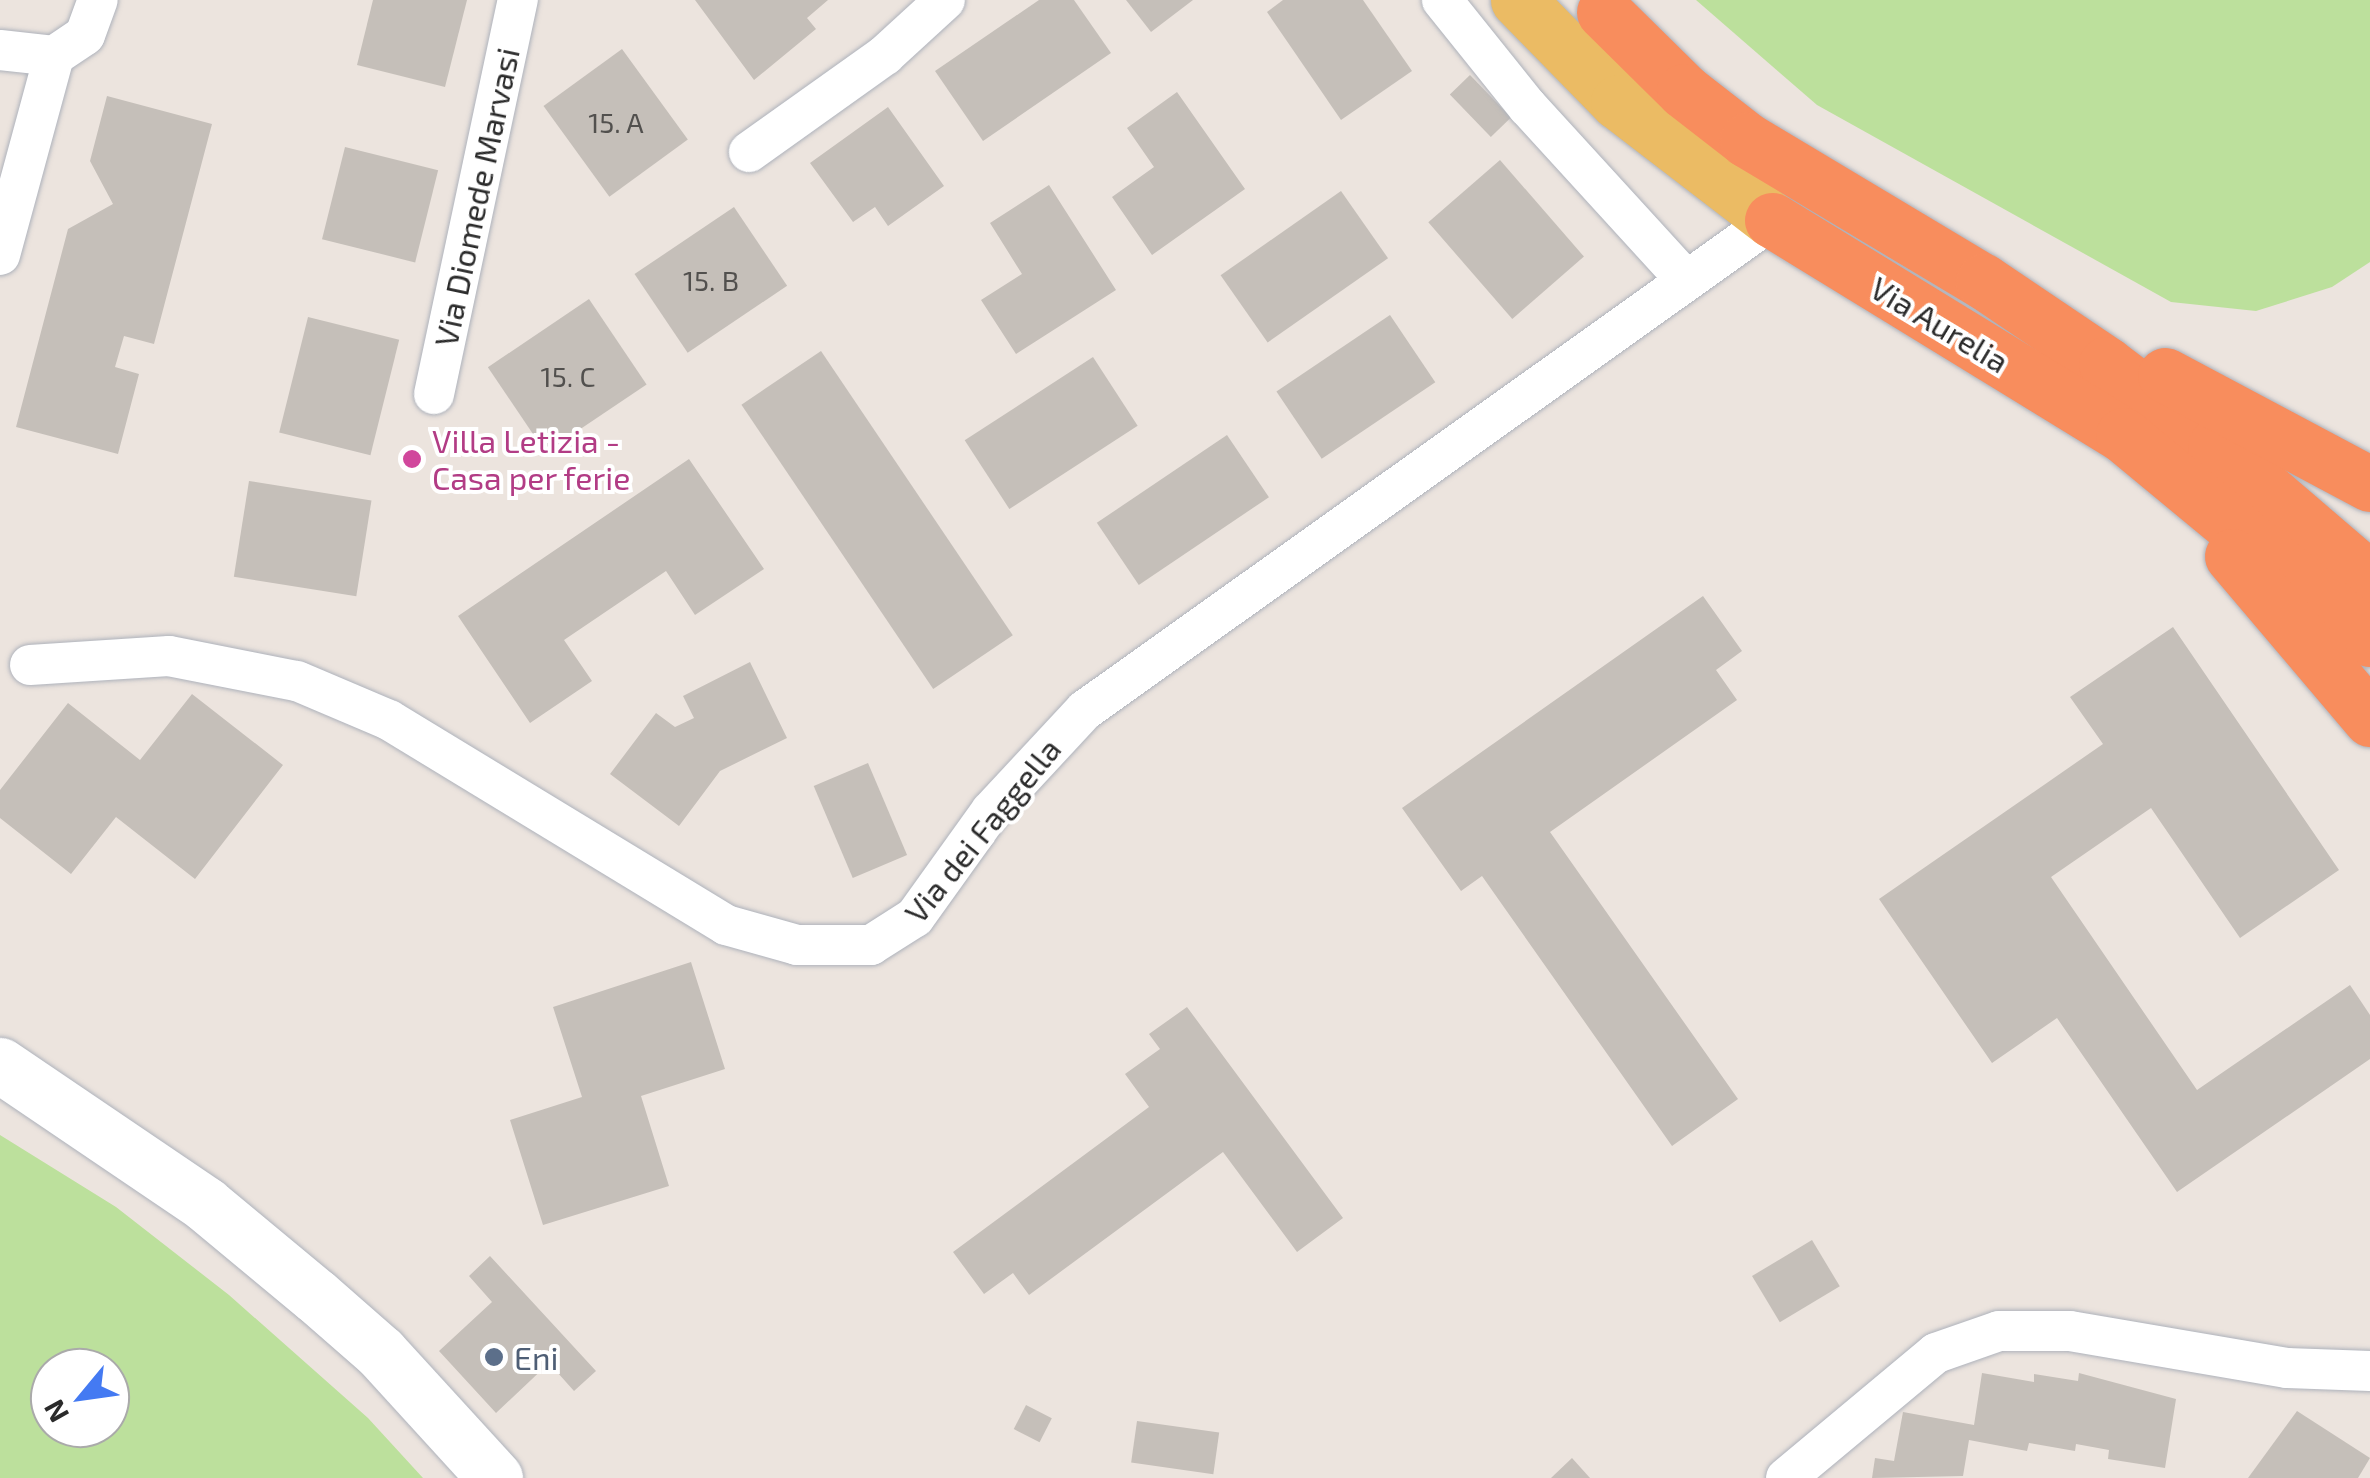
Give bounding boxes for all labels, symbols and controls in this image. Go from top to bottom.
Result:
street label: Via Diomede Marvasi [426,44,526,350]
house number: 15. A [588,105,644,139]
house number: 15. B [683,263,739,297]
street label: Via Aurelia [1864,268,2016,380]
house number: 15. C [541,359,595,393]
place label: Villa Letizia - Casa per ferie [432,422,632,497]
marker: Villa Letizia - Casa per ferie [401,448,423,470]
street label: Via dei Faggella [896,730,1068,930]
place label: Eni [514,1338,558,1376]
marker: Eni [483,1346,505,1368]
north arrow [30,1348,130,1448]
text: N [36,1394,75,1429]

